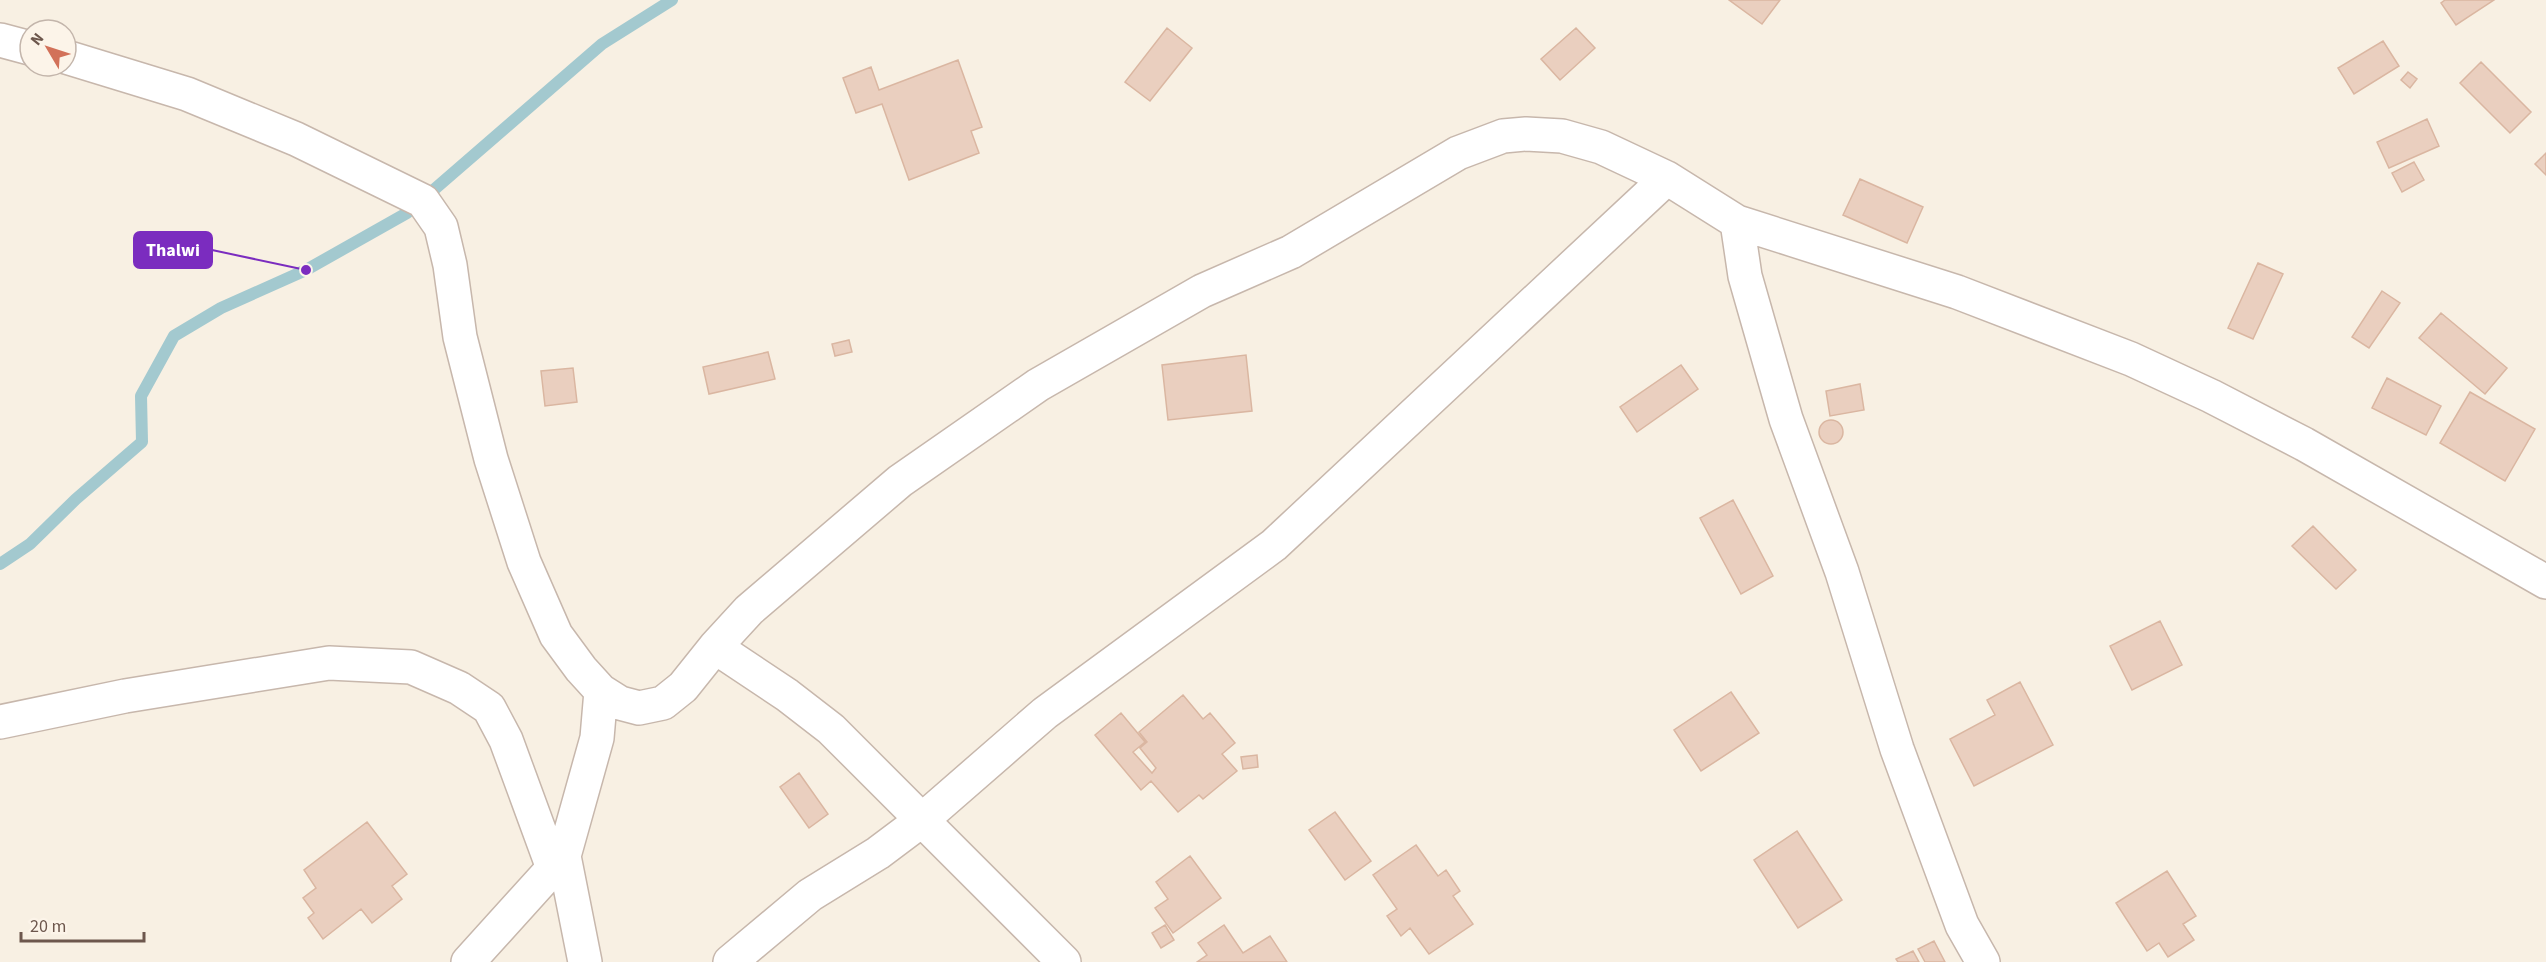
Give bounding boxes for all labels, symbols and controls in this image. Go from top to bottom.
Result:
north arrow [18,18,78,78]
text: N [25,28,49,50]
callout: Thalwi [134,232,212,268]
text: Thalwi [146,238,200,263]
scale bar [21,905,144,943]
text: 20 m [30,914,66,939]

